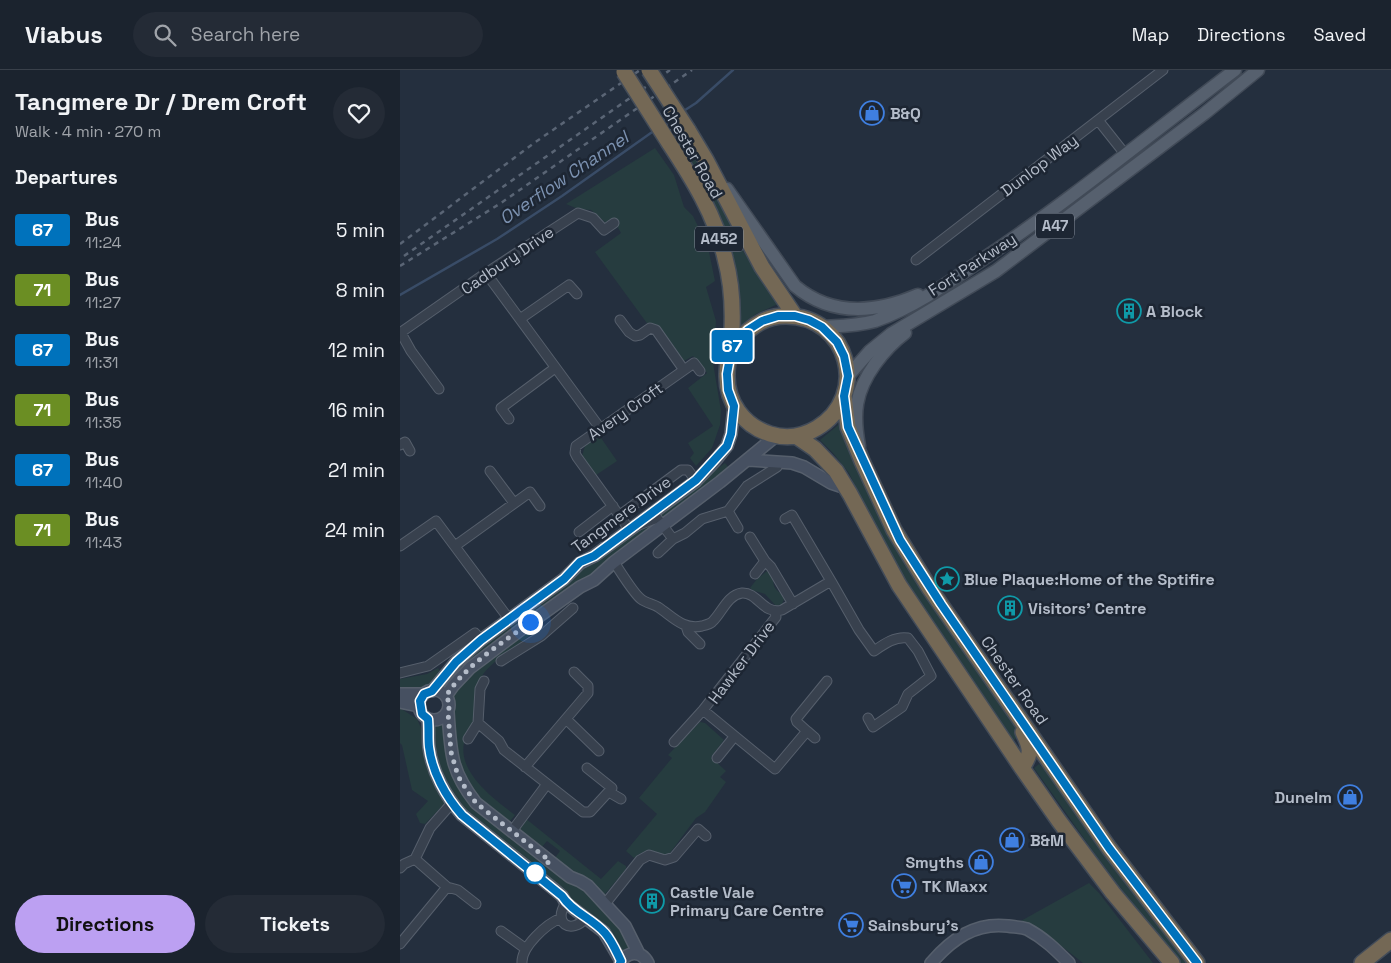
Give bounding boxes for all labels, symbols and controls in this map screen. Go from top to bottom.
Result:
search box [133,12,483,57]
text: Viabus [25,19,103,50]
icon: search [151,21,179,49]
text: Search here [191,22,300,47]
text: Map [1132,23,1169,46]
text: Directions [1197,23,1286,46]
text: Saved [1314,23,1366,46]
text: Tangmere Dr / Drem Croft [15,86,307,117]
button: heart [333,87,385,139]
shop icon: B&Q [859,100,885,126]
street label: Chester Road [658,102,728,202]
place label: B&Q [890,103,921,124]
text: Walk · 4 min · 270 m [15,121,161,142]
water label: Overflow Channel [495,124,635,229]
street label: Dunlop Way [997,130,1082,201]
text: Departures [15,165,118,190]
text: Bus [85,207,119,232]
road number: A47 [1036,214,1074,238]
text: 67 [32,218,53,241]
text: 5 min [336,218,385,243]
street label: Cadbury Drive [457,222,558,299]
road number: A452 [695,226,743,252]
street label: Fort Parkway [924,228,1020,301]
text: 11:24 [85,232,122,253]
text: Bus [85,267,119,292]
text: 71 [34,278,51,301]
text: 8 min [336,278,385,303]
text: 11:27 [85,292,121,313]
building icon: A Block [1116,298,1142,324]
place label: A Block [1146,301,1203,322]
text: Bus [85,327,119,352]
line badge: 67 [710,330,754,362]
text: 67 [722,334,742,357]
text: 67 [32,338,53,361]
text: 12 min [328,338,385,363]
text: 11:31 [85,352,119,373]
street label: Avery Croft [584,378,667,445]
text: Bus [85,387,119,412]
text: 71 [34,398,51,421]
text: 16 min [328,398,385,423]
text: 11:35 [85,412,122,433]
text: Bus [85,447,119,472]
text: 67 [32,458,53,481]
text: 21 min [328,458,385,483]
street label: Tangmere Drive [567,471,675,558]
text: 11:40 [85,472,123,493]
text: Bus [85,507,119,532]
text: 71 [34,518,51,541]
text: 24 min [325,518,385,543]
text: 11:43 [85,532,122,553]
place icon: Blue Plaque:Home of the Sptifire [934,566,960,592]
place label: Blue Plaque:Home of the Sptifire [964,569,1215,590]
building icon: Visitors' Centre [997,595,1023,621]
place label: Visitors' Centre [1028,598,1146,619]
your location [518,610,543,635]
street label: Hawker Drive [703,617,779,708]
street label: Chester Road [976,632,1053,729]
shop icon: Dunelm [1337,784,1363,810]
place label: Dunelm [1274,787,1332,808]
shop icon: B&M [999,827,1025,853]
place label: B&M [1030,830,1064,851]
shop icon: Smyths [968,849,994,875]
place label: Smyths [905,852,964,873]
unlabelled marker [524,862,546,884]
supermarket icon: TK Maxx [891,873,917,899]
place label: TK Maxx [922,876,988,897]
place label: Castle Vale Primary Care Centre [670,882,824,921]
building icon: Castle Vale Primary Care Centre [639,888,665,914]
button: Directions [15,895,195,953]
button: Tickets [205,895,385,953]
supermarket icon: Sainsbury's [838,912,864,938]
place label: Sainsbury's [868,915,959,936]

